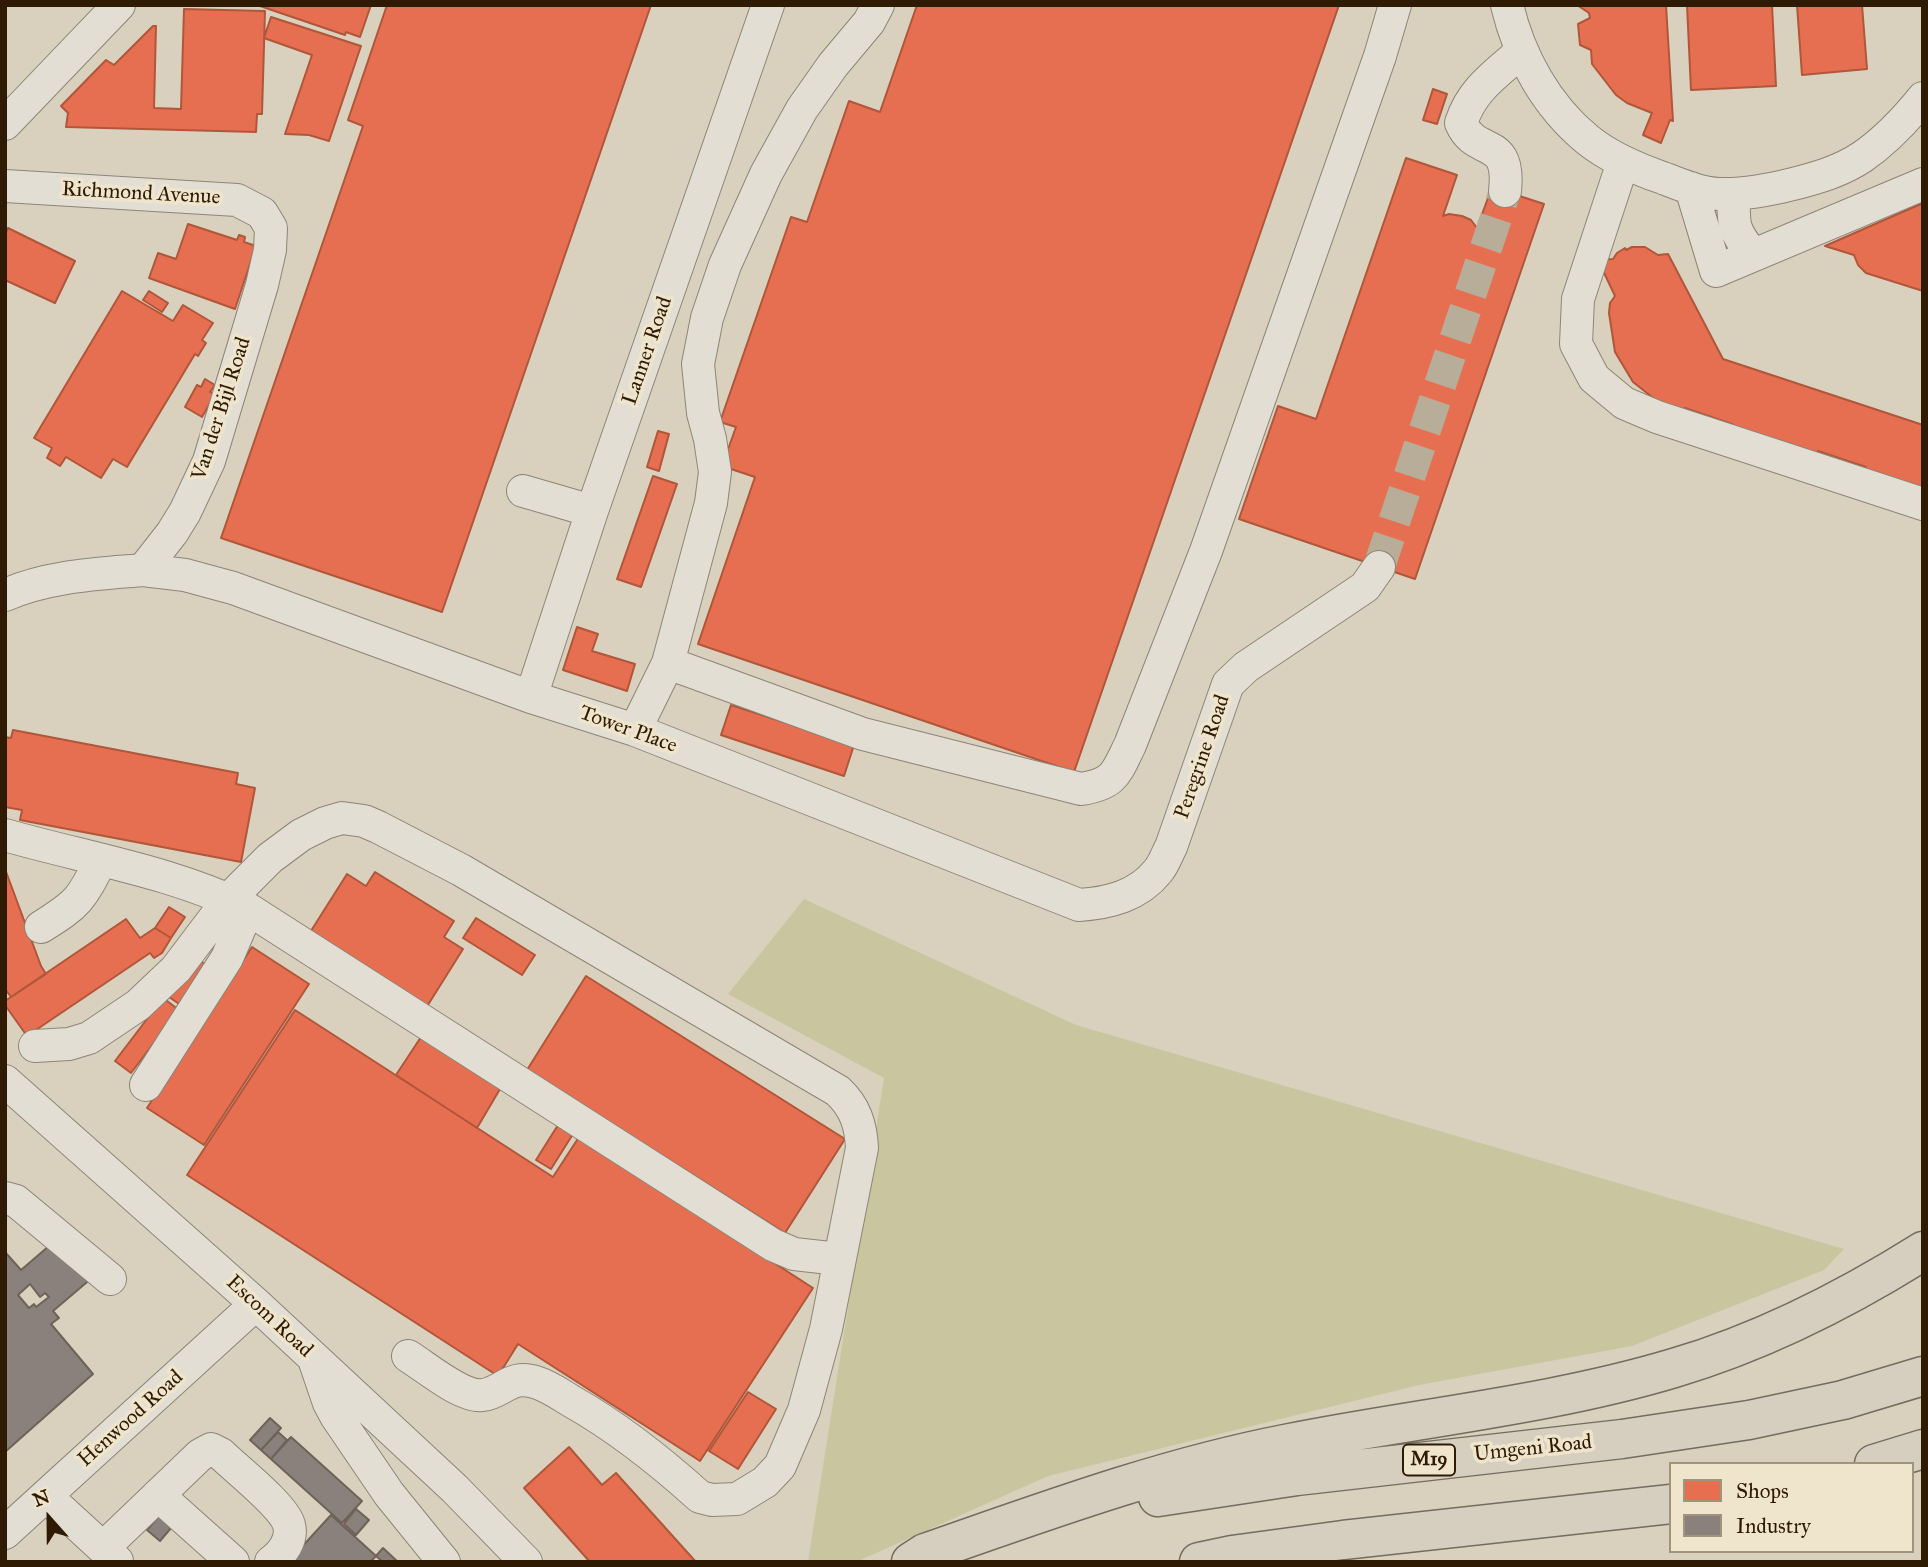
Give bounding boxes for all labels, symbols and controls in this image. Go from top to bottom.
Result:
street label: Richmond Avenue [61,177,221,211]
street label: Lanner Road [618,293,678,409]
street label: Van der Bijl Road [187,334,257,484]
street label: Peregrine Road [1170,692,1236,822]
street label: Tower Place [576,701,680,759]
street label: Escom Road [220,1271,318,1363]
street label: Henwood Road [73,1365,189,1473]
street label: Umgeni Road [1473,1430,1593,1468]
road number: M19 [1403,1444,1455,1476]
legend [1669,1462,1914,1553]
text: Shops [1736,1478,1789,1504]
north arrow [14,1483,84,1553]
text: N [30,1484,53,1512]
text: Industry [1736,1513,1811,1539]

